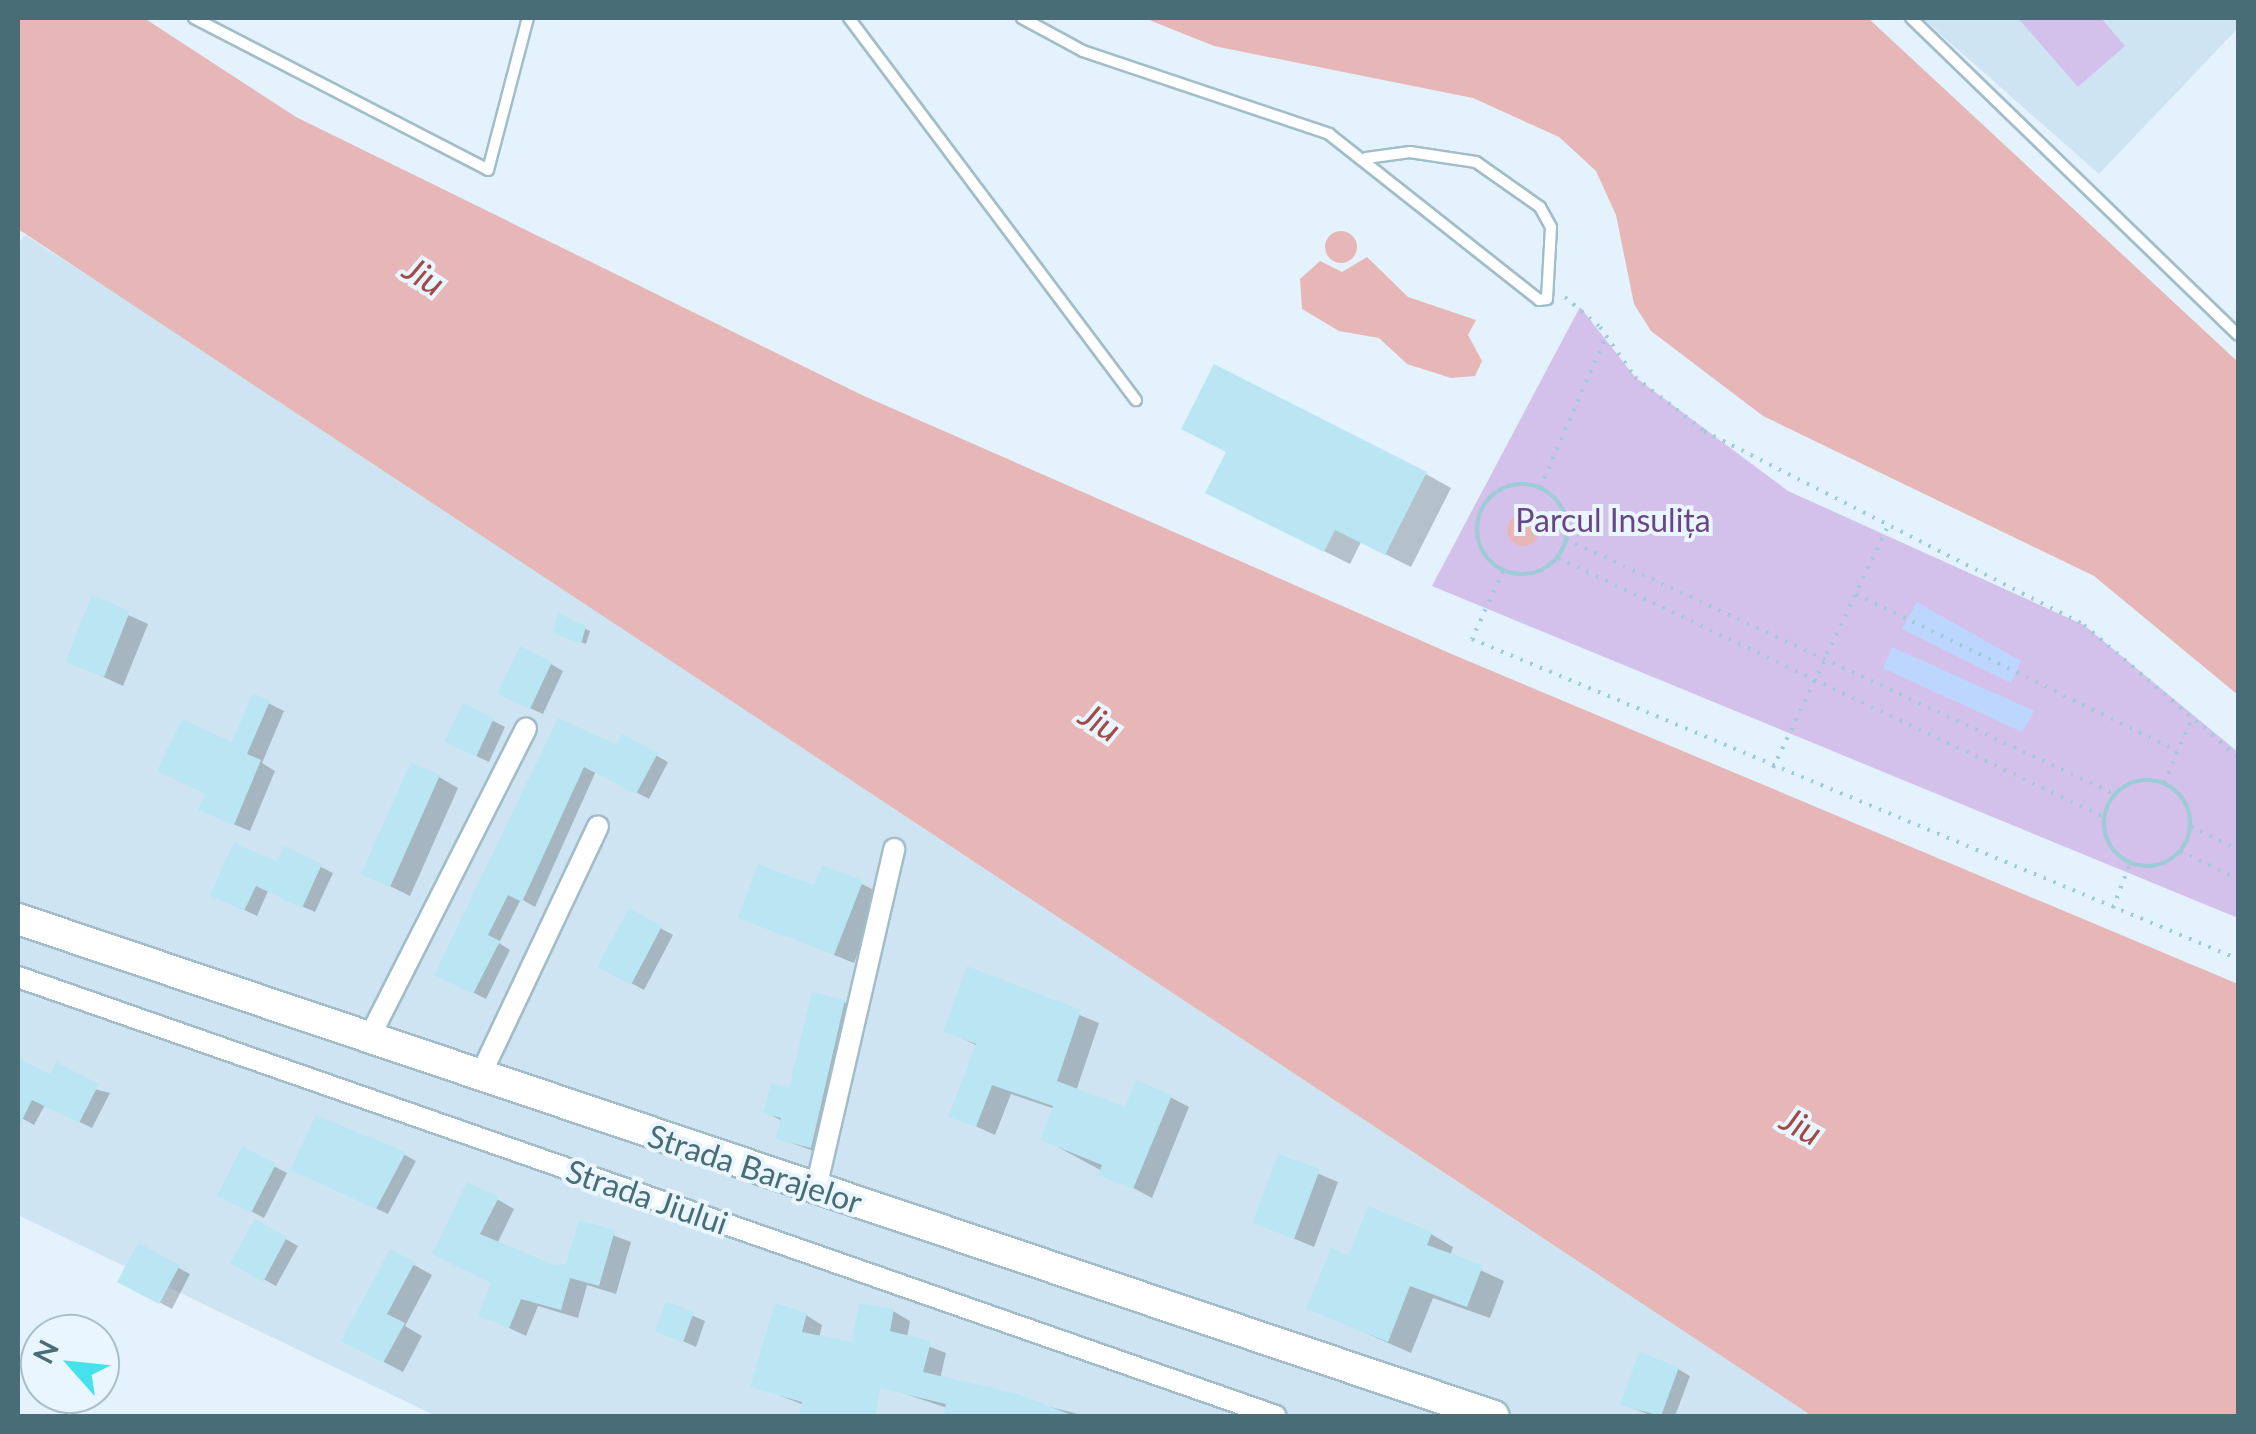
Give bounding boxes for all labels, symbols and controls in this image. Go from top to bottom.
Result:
water label: Jiu [397,246,453,304]
park label: Parcul Insulița [1515,501,1711,539]
water label: Jiu [1073,692,1129,750]
water label: Jiu [1774,1097,1830,1153]
street label: Strada Barajelor [643,1116,867,1222]
street label: Strada Jiului [561,1151,733,1243]
north arrow [20,1314,120,1414]
text: N [25,1334,65,1369]

